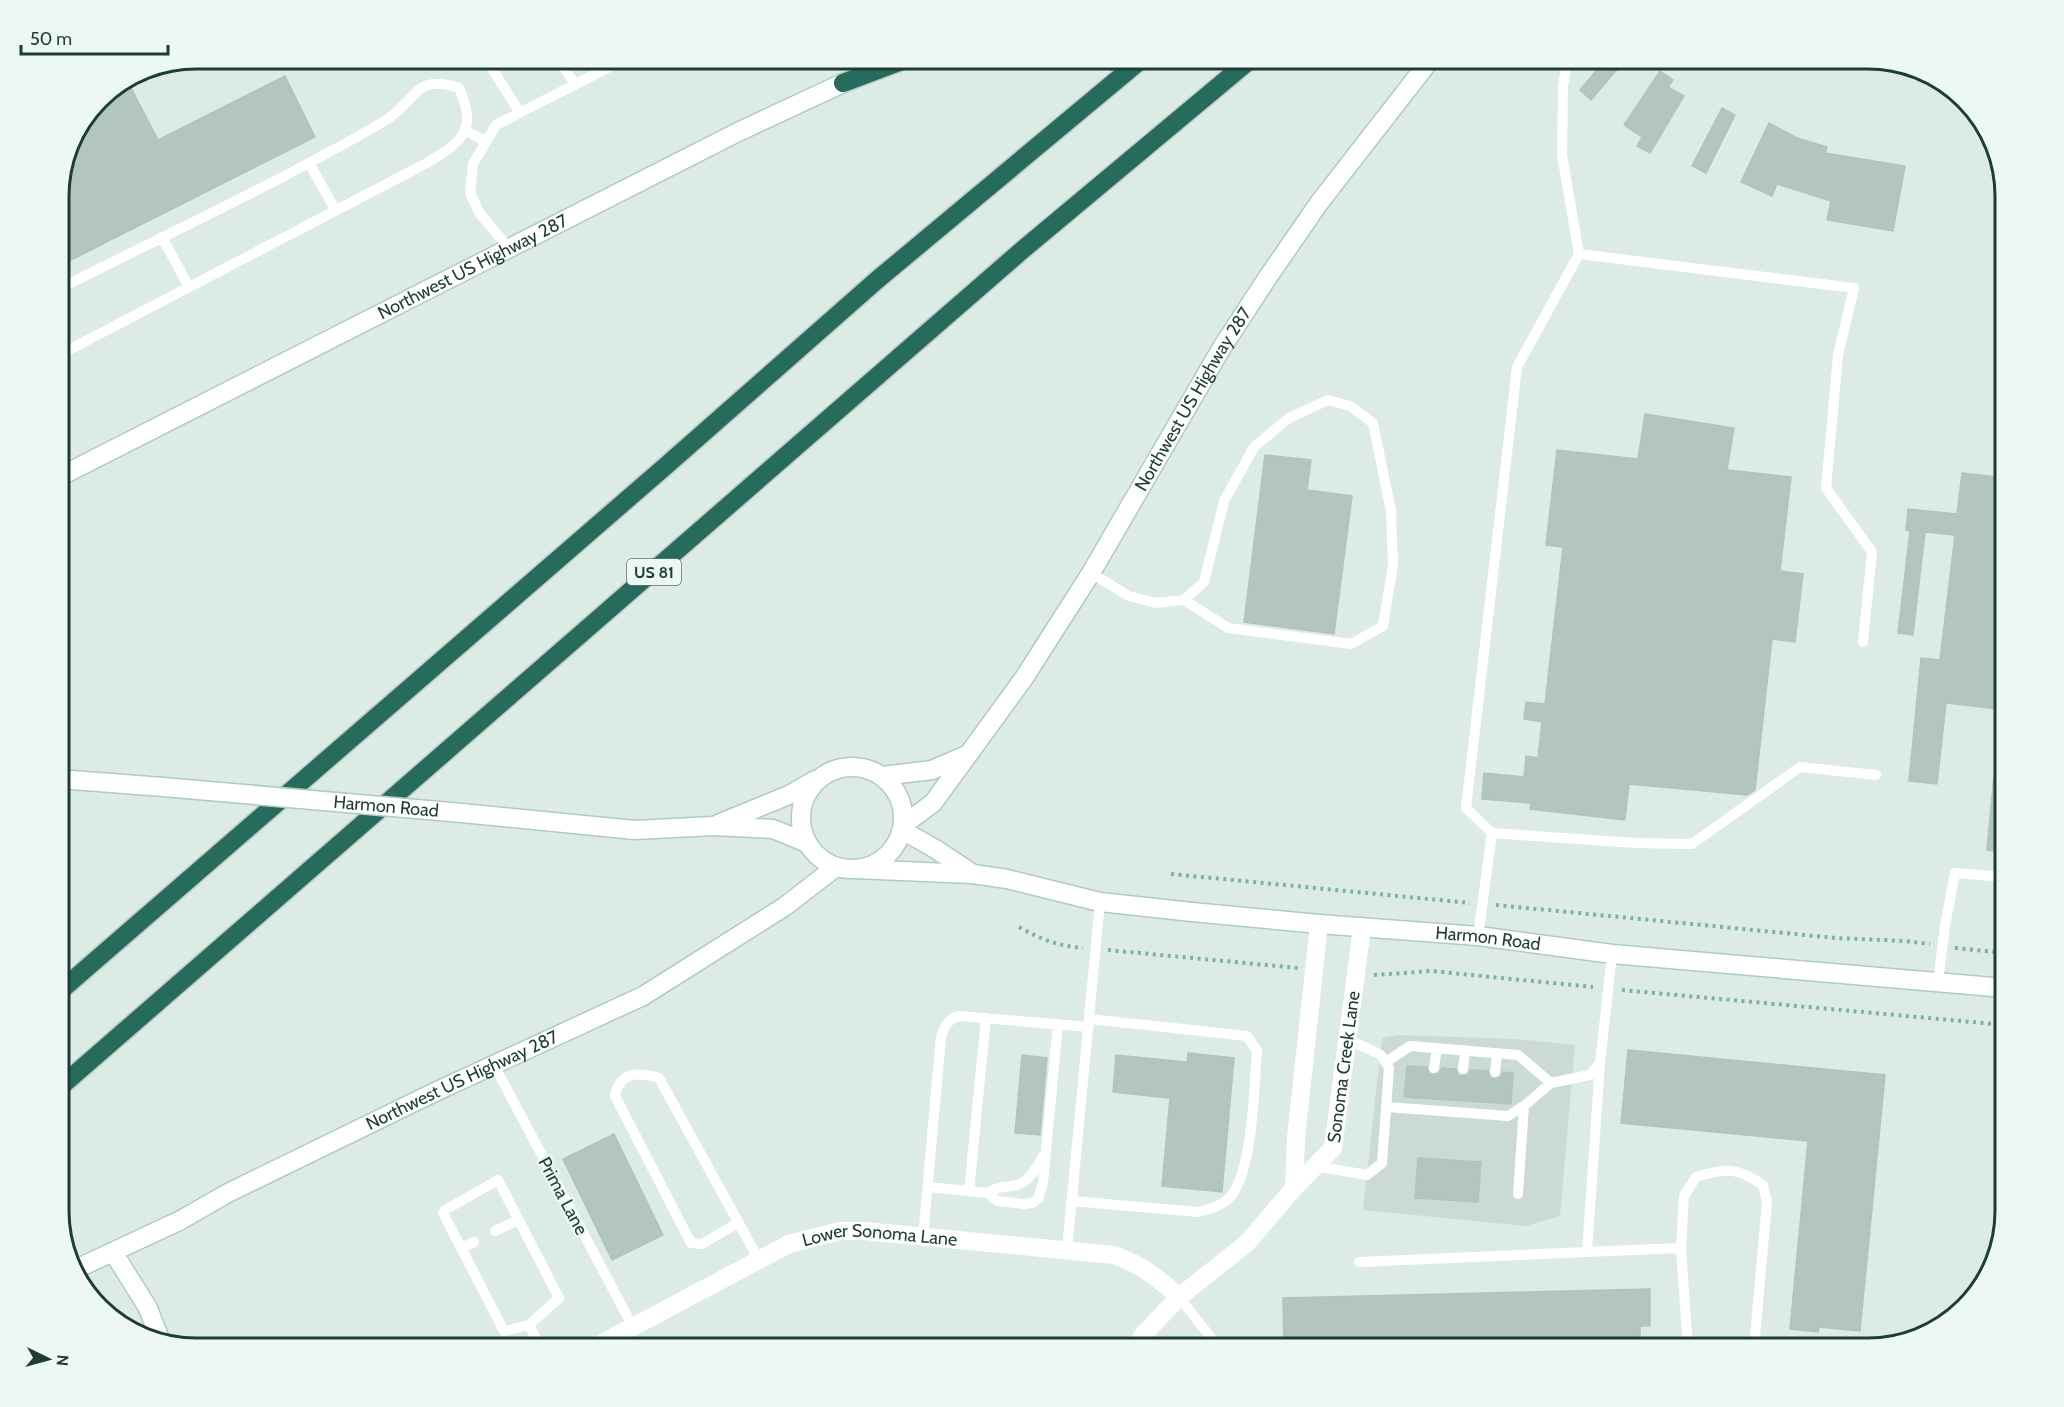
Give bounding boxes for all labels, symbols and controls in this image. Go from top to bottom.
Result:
scale bar [21,18,168,56]
text: 50 m [30,28,72,50]
street label: Northwest US Highway 287 [374,209,571,324]
street label: Northwest US Highway 287 [1130,303,1256,495]
road number: US 81 [627,559,681,585]
street label: Harmon Road [333,791,440,822]
street label: Harmon Road [1435,922,1542,955]
street label: Sonoma Creek Lane [1323,990,1365,1144]
street label: Northwest US Highway 287 [362,1026,562,1135]
street label: Prima Lane [533,1153,593,1239]
street label: Lower Sonoma Lane [800,1220,958,1251]
north arrow [18,1329,78,1389]
text: N [52,1354,72,1367]

